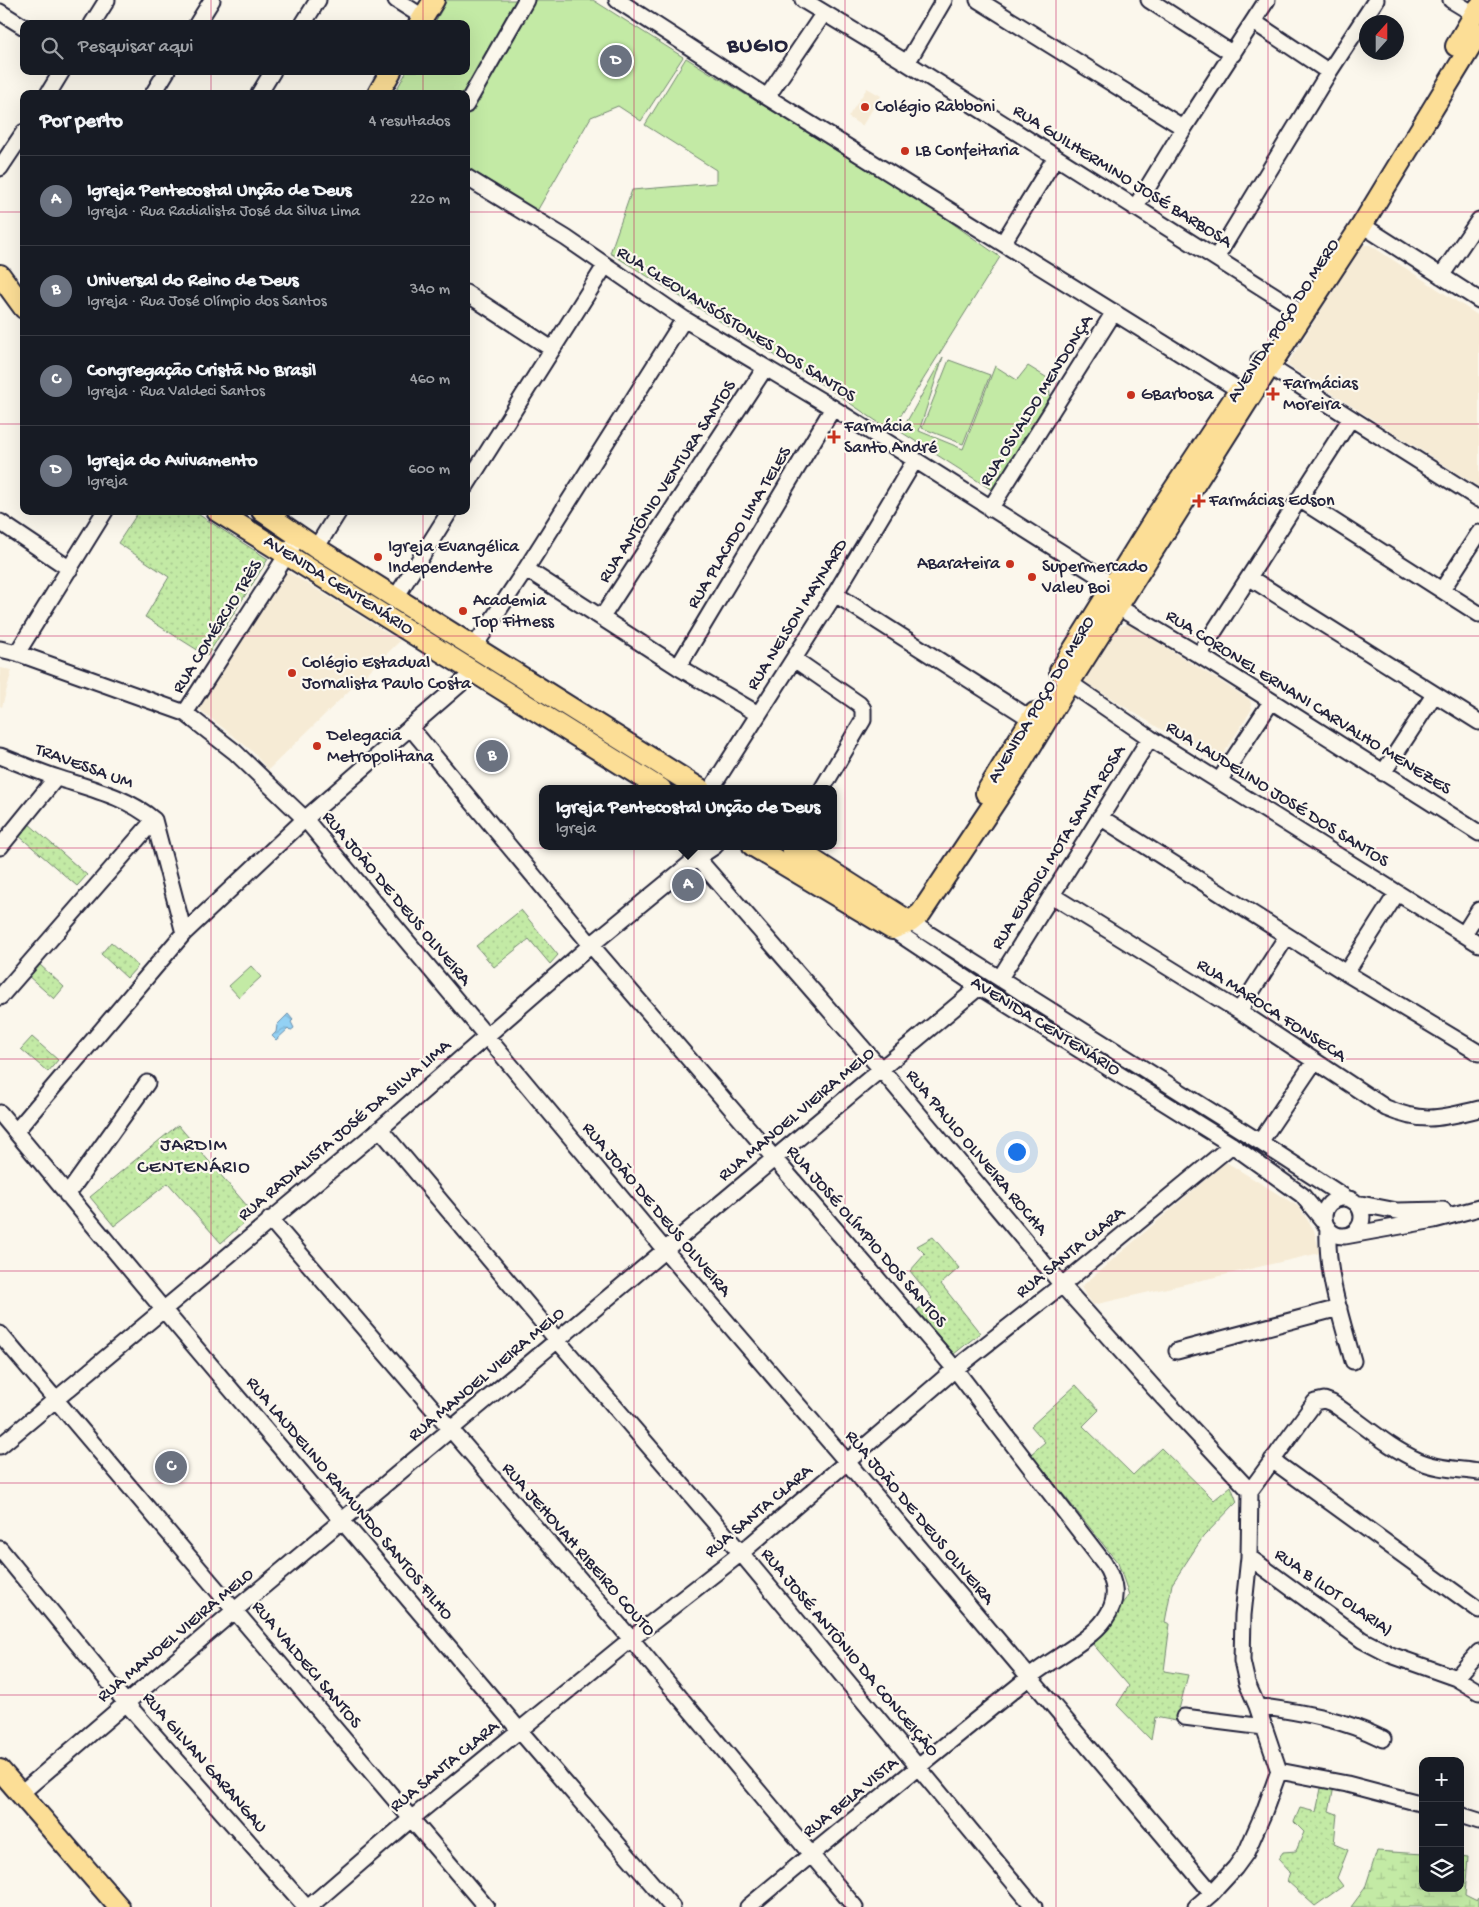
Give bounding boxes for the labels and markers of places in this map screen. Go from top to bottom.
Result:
pin: D [600,42,632,80]
place label: Colégio Rabboni [875,97,995,118]
marker: Colégio Rabboni [859,101,871,113]
place label: LB Confeitaria [915,141,1020,162]
marker: LB Confeitaria [899,145,911,157]
place label: Farmácias Moreira [1282,374,1359,416]
place label: GBarbosa [1141,385,1214,406]
marker: Farmácias Moreira [1267,388,1279,400]
marker: GBarbosa [1125,389,1137,401]
place label: Farmácia Santo André [843,417,938,459]
marker: Farmácia Santo André [828,431,840,443]
place label: Farmácias Edson [1208,491,1335,512]
marker: Farmácias Edson [1193,495,1205,507]
place label: Igreja Evangélica Independente [388,537,520,579]
marker: Igreja Evangélica Independente [372,551,384,563]
place label: ABarateira [917,554,1001,575]
place label: Supermercado Valeu Boi [1041,557,1148,599]
marker: ABarateira [1004,558,1016,570]
marker: Supermercado Valeu Boi [1026,571,1038,583]
place label: Academia Top Fitness [472,591,555,633]
marker: Academia Top Fitness [457,605,469,617]
place label: Colégio Estadual Jornalista Paulo Costa [302,653,472,695]
marker: Colégio Estadual Jornalista Paulo Costa [286,667,298,679]
place label: Delegacia Metropolitana [326,726,435,768]
pin: B [476,737,508,775]
marker: Delegacia Metropolitana [311,740,323,752]
pin: A [672,866,704,904]
pin: C [155,1448,187,1486]

